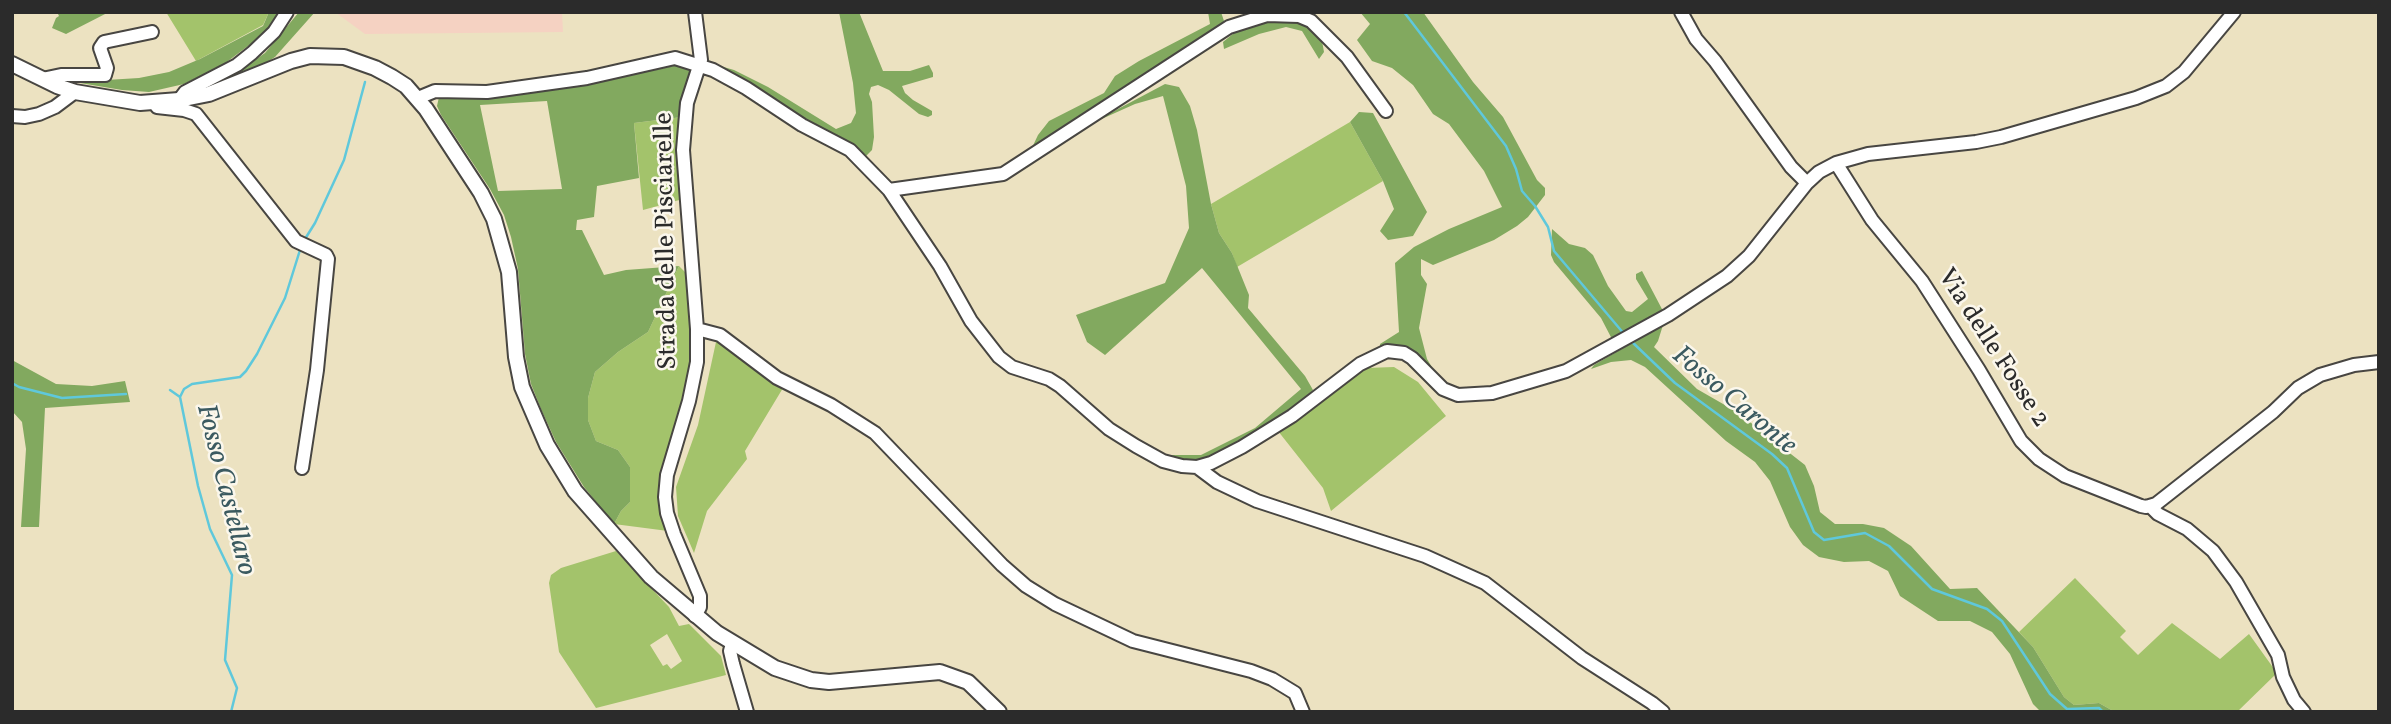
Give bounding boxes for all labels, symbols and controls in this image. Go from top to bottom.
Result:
street label: Strada delle Pisciarelle [650,112,686,370]
street label: Via delle Fosse 2 [1929,264,2055,434]
water label: Fosso Caronte [1664,340,1802,464]
water label: Fosso Castellaro [186,401,262,579]

